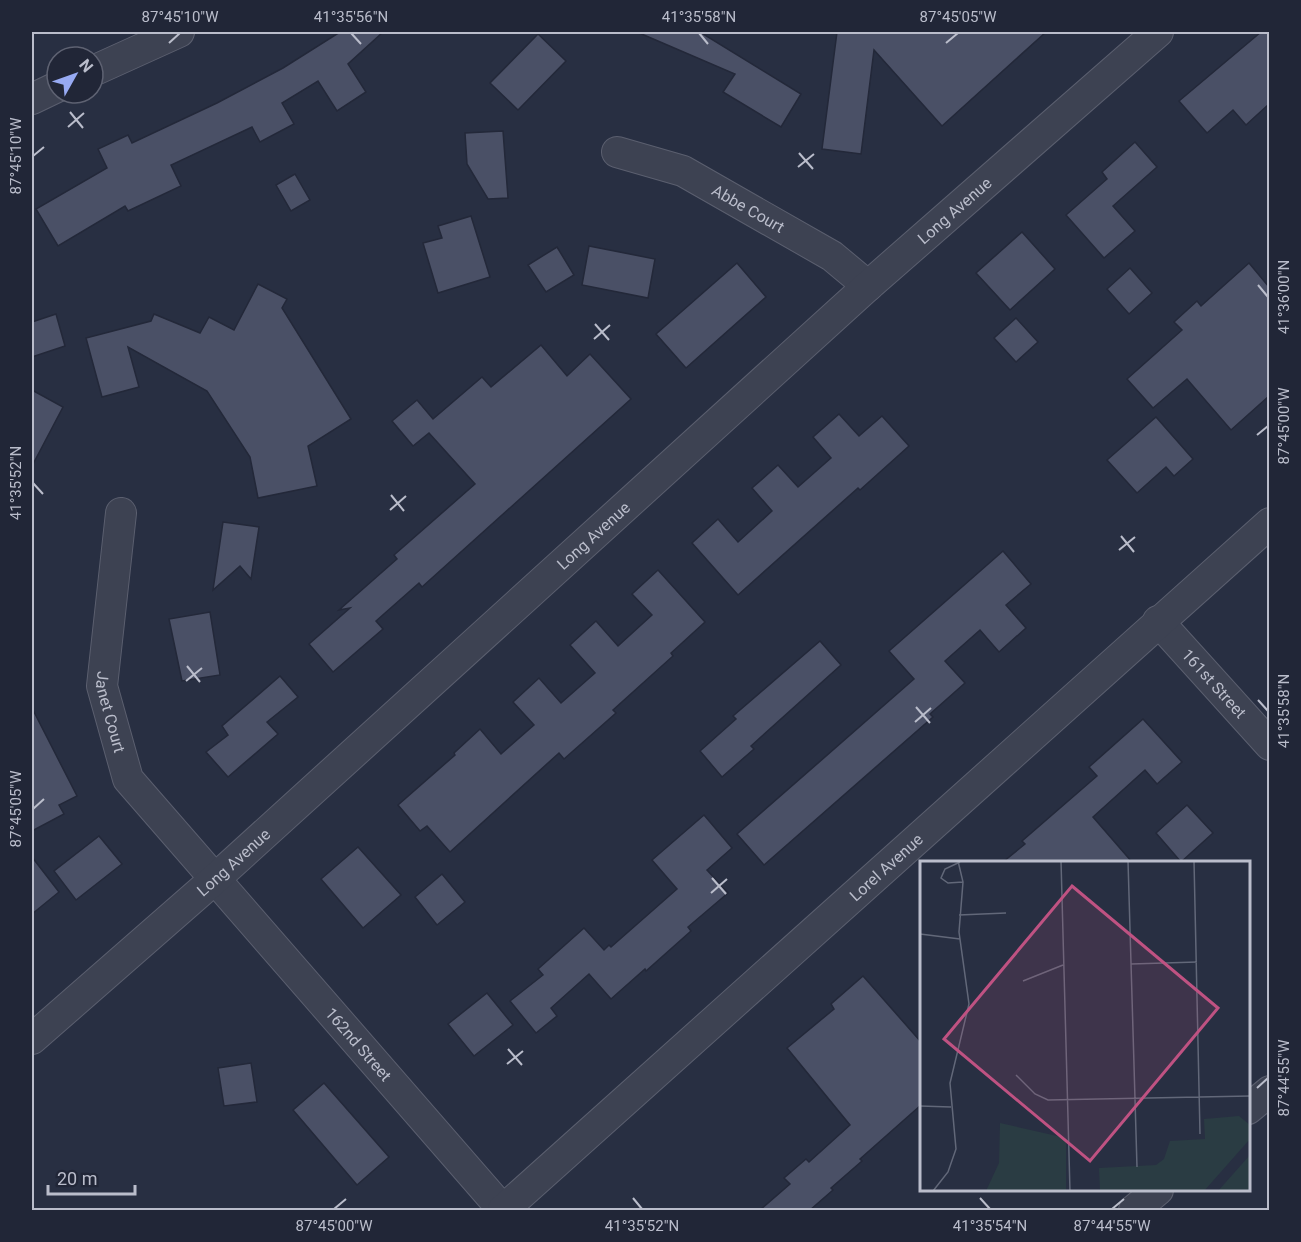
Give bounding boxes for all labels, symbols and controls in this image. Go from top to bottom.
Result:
text: 87°45'10"W [142,8,218,26]
text: 41°35'56"N [314,8,388,26]
text: 41°35'58"N [662,8,736,26]
text: 87°45'05"W [920,8,996,26]
north arrow [45,45,105,105]
text: N [75,55,97,76]
text: 87°45'10"W [7,118,25,194]
street label: Long Avenue [914,173,995,248]
street label: Abbe Court [709,180,788,236]
text: 41°36'00"N [1275,260,1293,334]
text: 87°45'00"W [1275,388,1293,464]
text: 41°35'52"N [7,446,25,520]
street label: Long Avenue [553,498,634,573]
street label: 161st Street [1178,645,1250,722]
street label: Janet Court [92,670,130,755]
text: 41°35'58"N [1275,674,1293,748]
text: 87°45'05"W [7,771,25,847]
street label: Long Avenue [193,824,274,900]
street label: Lorel Avenue [845,829,926,905]
inset map [920,861,1250,1191]
street label: 162nd Street [322,1004,396,1085]
text: 87°44'55"W [1275,1040,1293,1116]
scale bar [48,1158,135,1196]
text: 20 m [57,1168,97,1189]
text: 87°45'00"W [296,1217,372,1235]
text: 41°35'52"N [605,1217,679,1235]
text: 41°35'54"N [953,1217,1027,1235]
text: 87°44'55"W [1074,1217,1150,1235]

